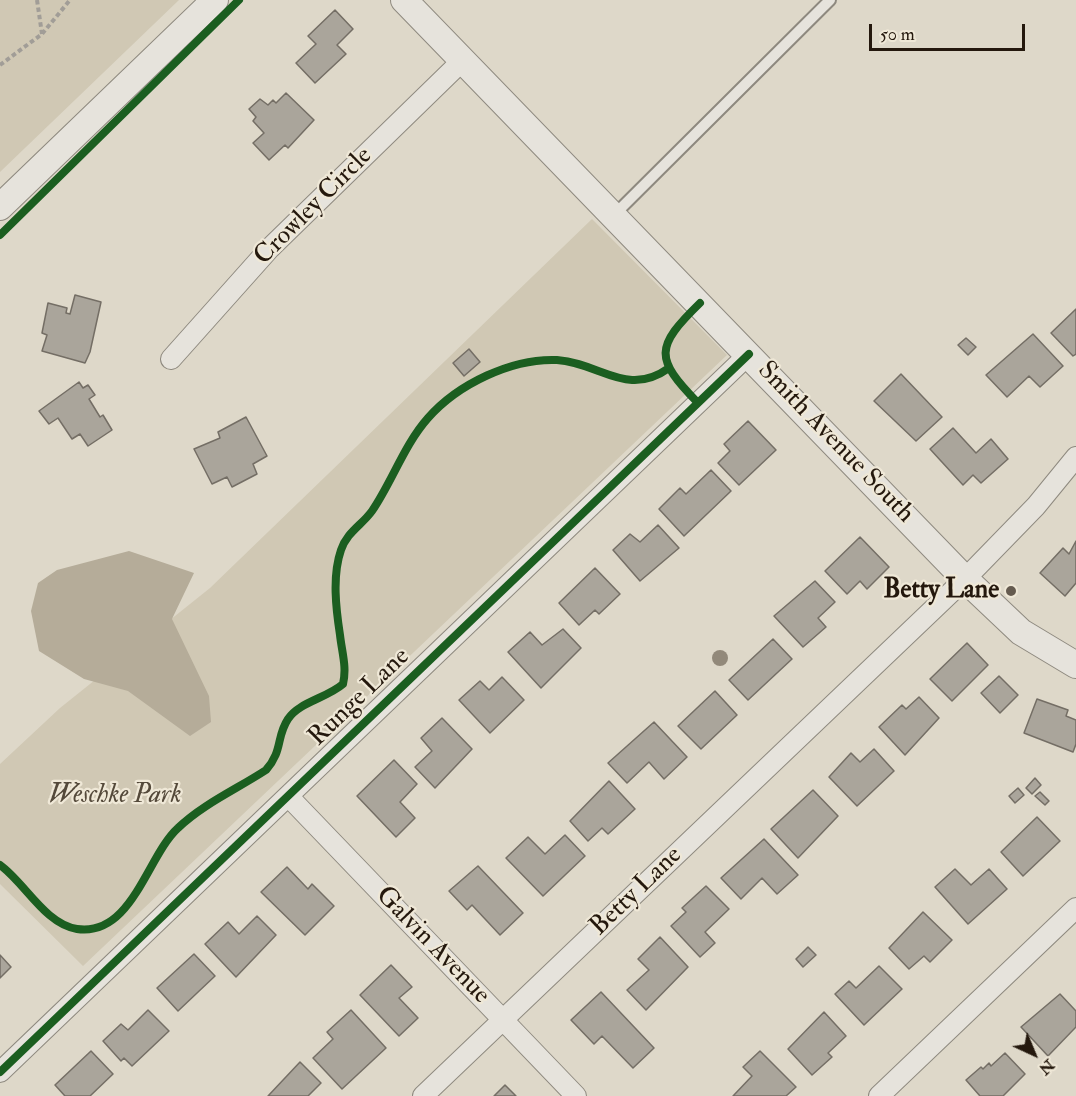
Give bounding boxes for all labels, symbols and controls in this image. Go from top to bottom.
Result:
scale bar [872,12,1028,50]
text: 50 m [880,23,915,46]
street label: Crowley Circle [248,141,380,273]
street label: Smith Avenue South [750,356,920,530]
place label: Betty Lane [884,575,999,607]
marker: Betty Lane [1004,584,1018,598]
street label: Runge Lane [303,642,417,754]
park label: Weschke Park [49,780,181,812]
street label: Betty Lane [585,841,689,943]
street label: Galvin Avenue [368,881,496,1011]
north arrow [1004,1024,1064,1084]
text: N [1034,1055,1059,1079]

